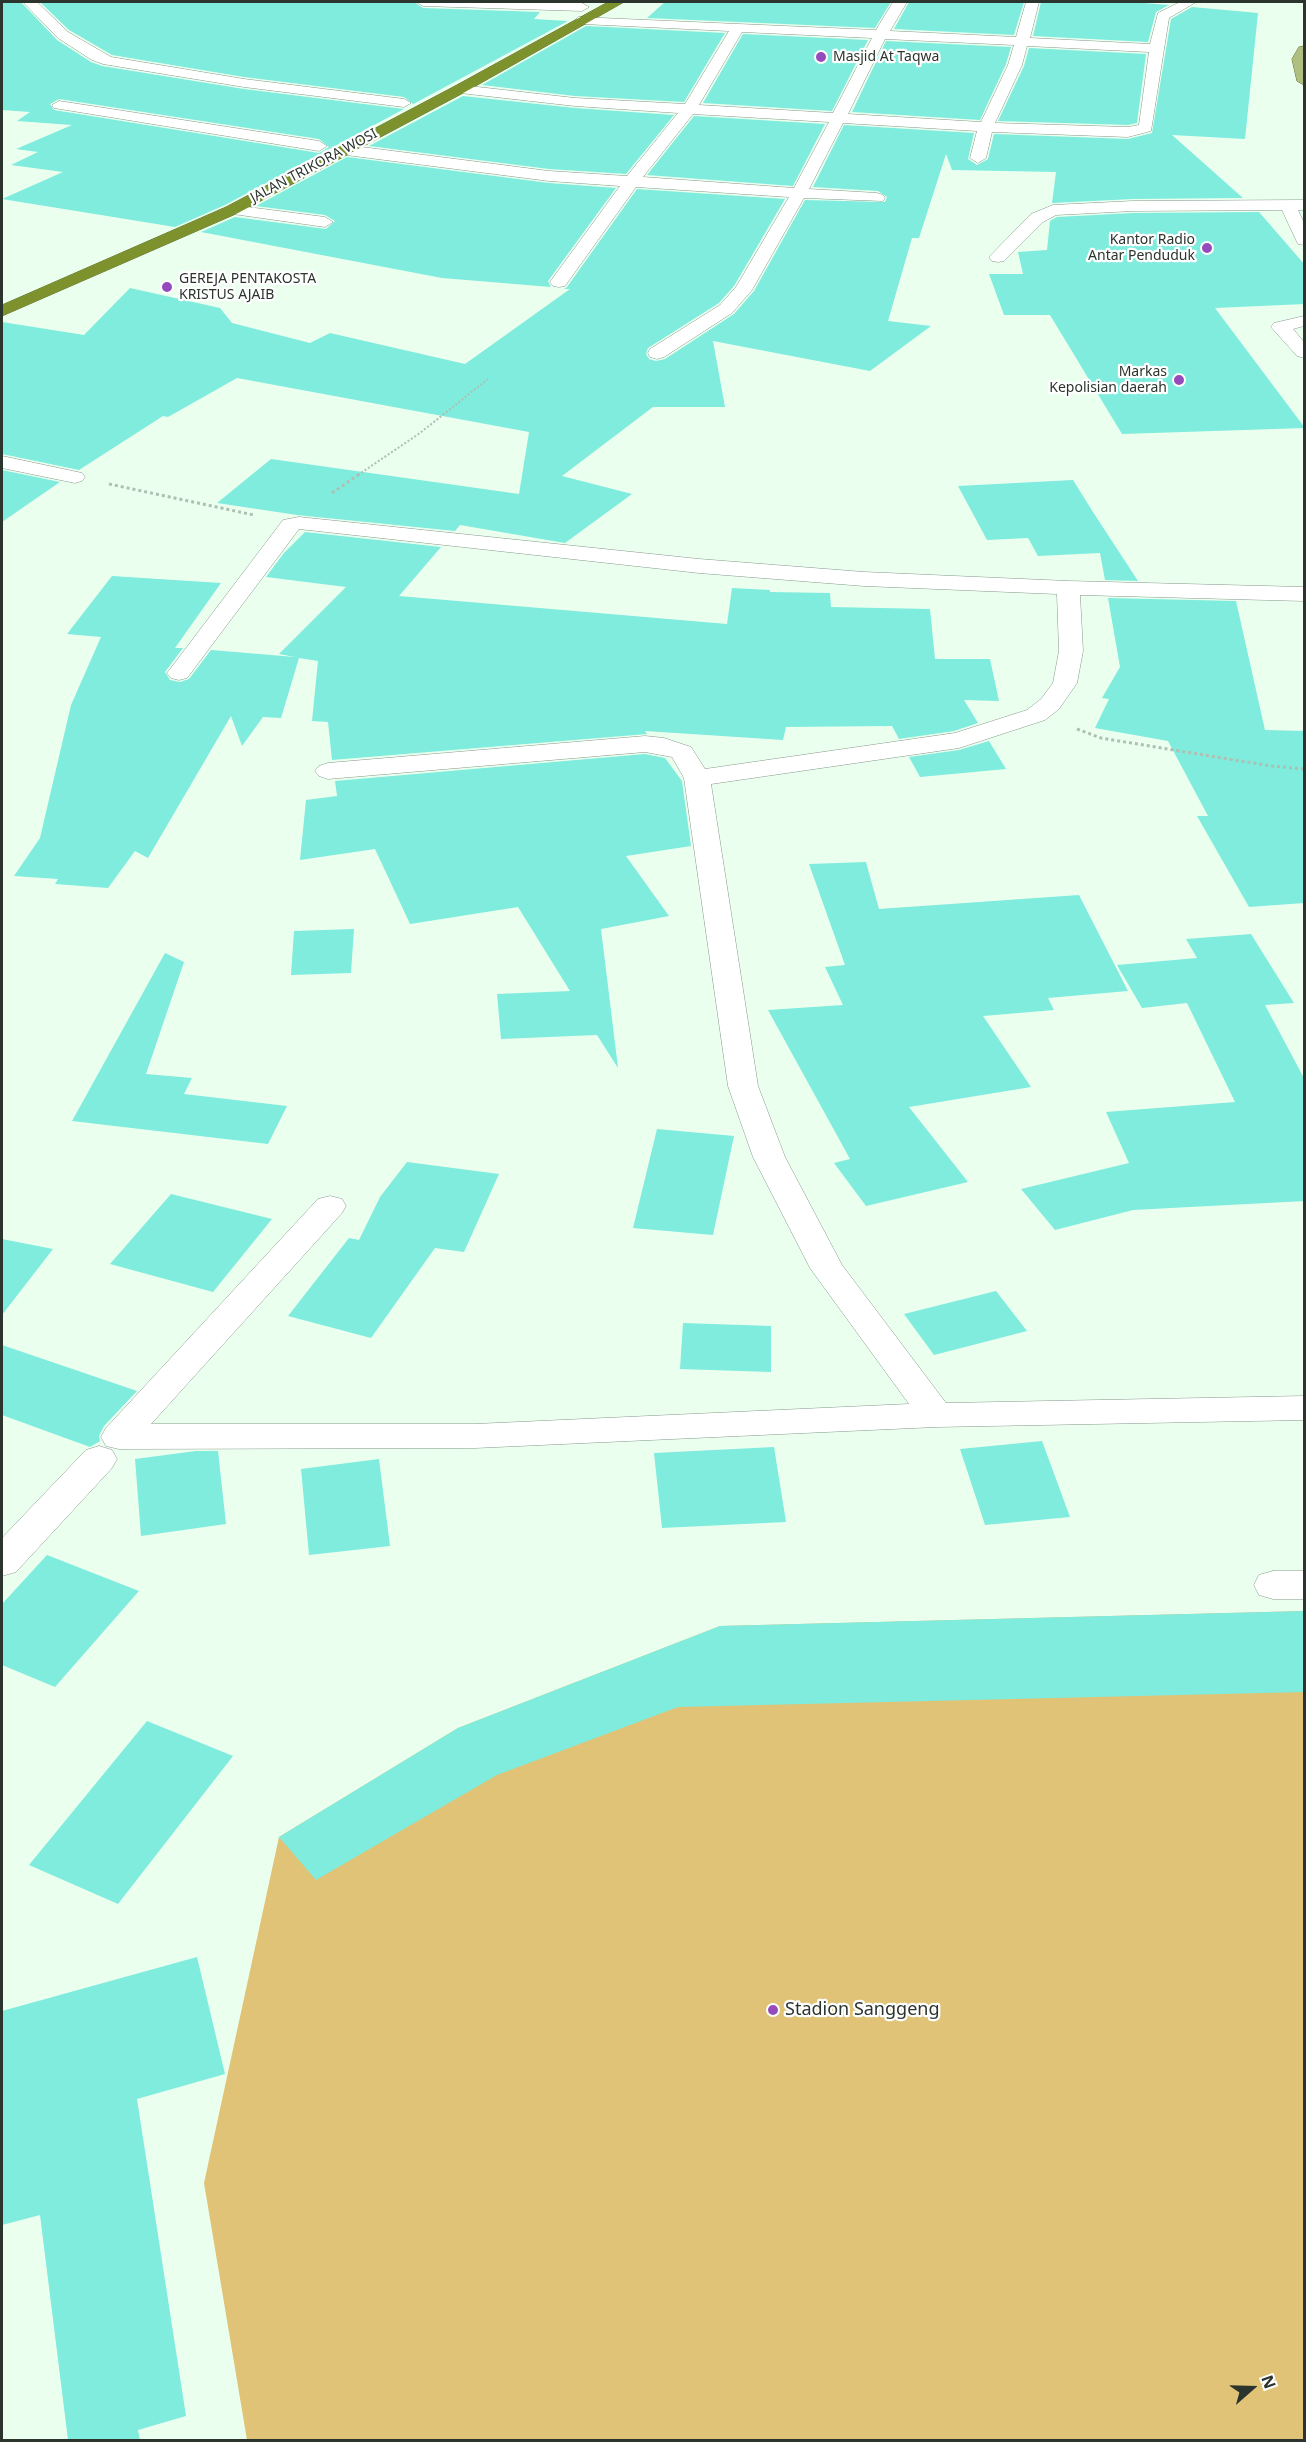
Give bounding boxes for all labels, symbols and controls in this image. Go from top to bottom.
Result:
place label: Masjid At Taqwa [833,49,939,65]
marker: Masjid At Taqwa [814,50,828,64]
street label: JALAN TRIKORA WOSI [248,125,380,207]
place label: Kantor Radio Antar Penduduk [1088,232,1195,264]
marker: Kantor Radio Antar Penduduk [1200,241,1214,255]
place label: GEREJA PENTAKOSTA KRISTUS AJAIB [179,271,316,304]
marker: GEREJA PENTAKOSTA KRISTUS AJAIB [160,280,174,294]
place label: Markas Kepolisian daerah [1049,364,1167,396]
marker: Markas Kepolisian daerah [1172,373,1186,387]
place label: Stadion Sanggeng [785,1999,939,2021]
marker: Stadion Sanggeng [766,2003,780,2017]
north arrow [1222,2358,1282,2418]
text: N [1256,2372,1281,2392]

